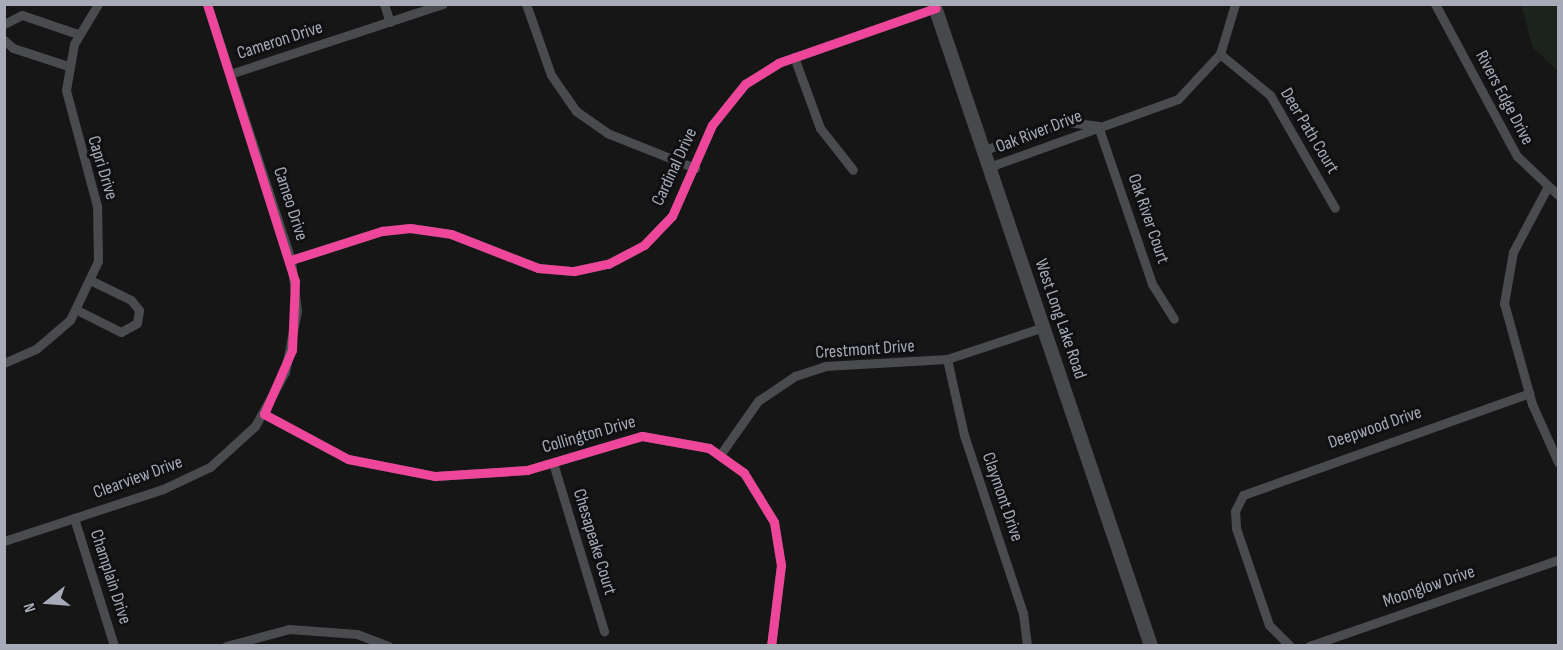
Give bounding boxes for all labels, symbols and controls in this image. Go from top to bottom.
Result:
street label: Cameron Drive [235,17,325,65]
street label: Rivers Edge Drive [1470,47,1538,149]
street label: Deer Path Court [1275,84,1343,178]
street label: Oak River Drive [993,106,1085,158]
street label: Cardinal Drive [648,125,702,209]
street label: Capri Drive [82,133,122,203]
street label: Cameo Drive [268,165,312,243]
street label: Oak River Court [1123,171,1173,267]
street label: West Long Lake Road [1029,256,1091,382]
street label: Crestmont Drive [815,336,915,364]
street label: Deepwood Drive [1325,402,1425,454]
street label: Collington Drive [540,411,638,459]
street label: Claymont Drive [977,450,1027,544]
street label: Clearview Drive [90,452,186,504]
street label: Chesapeake Court [568,486,620,598]
street label: Champlain Drive [85,527,135,627]
street label: Moonglow Drive [1380,561,1478,613]
north arrow [18,572,78,632]
text: N [20,601,41,614]

